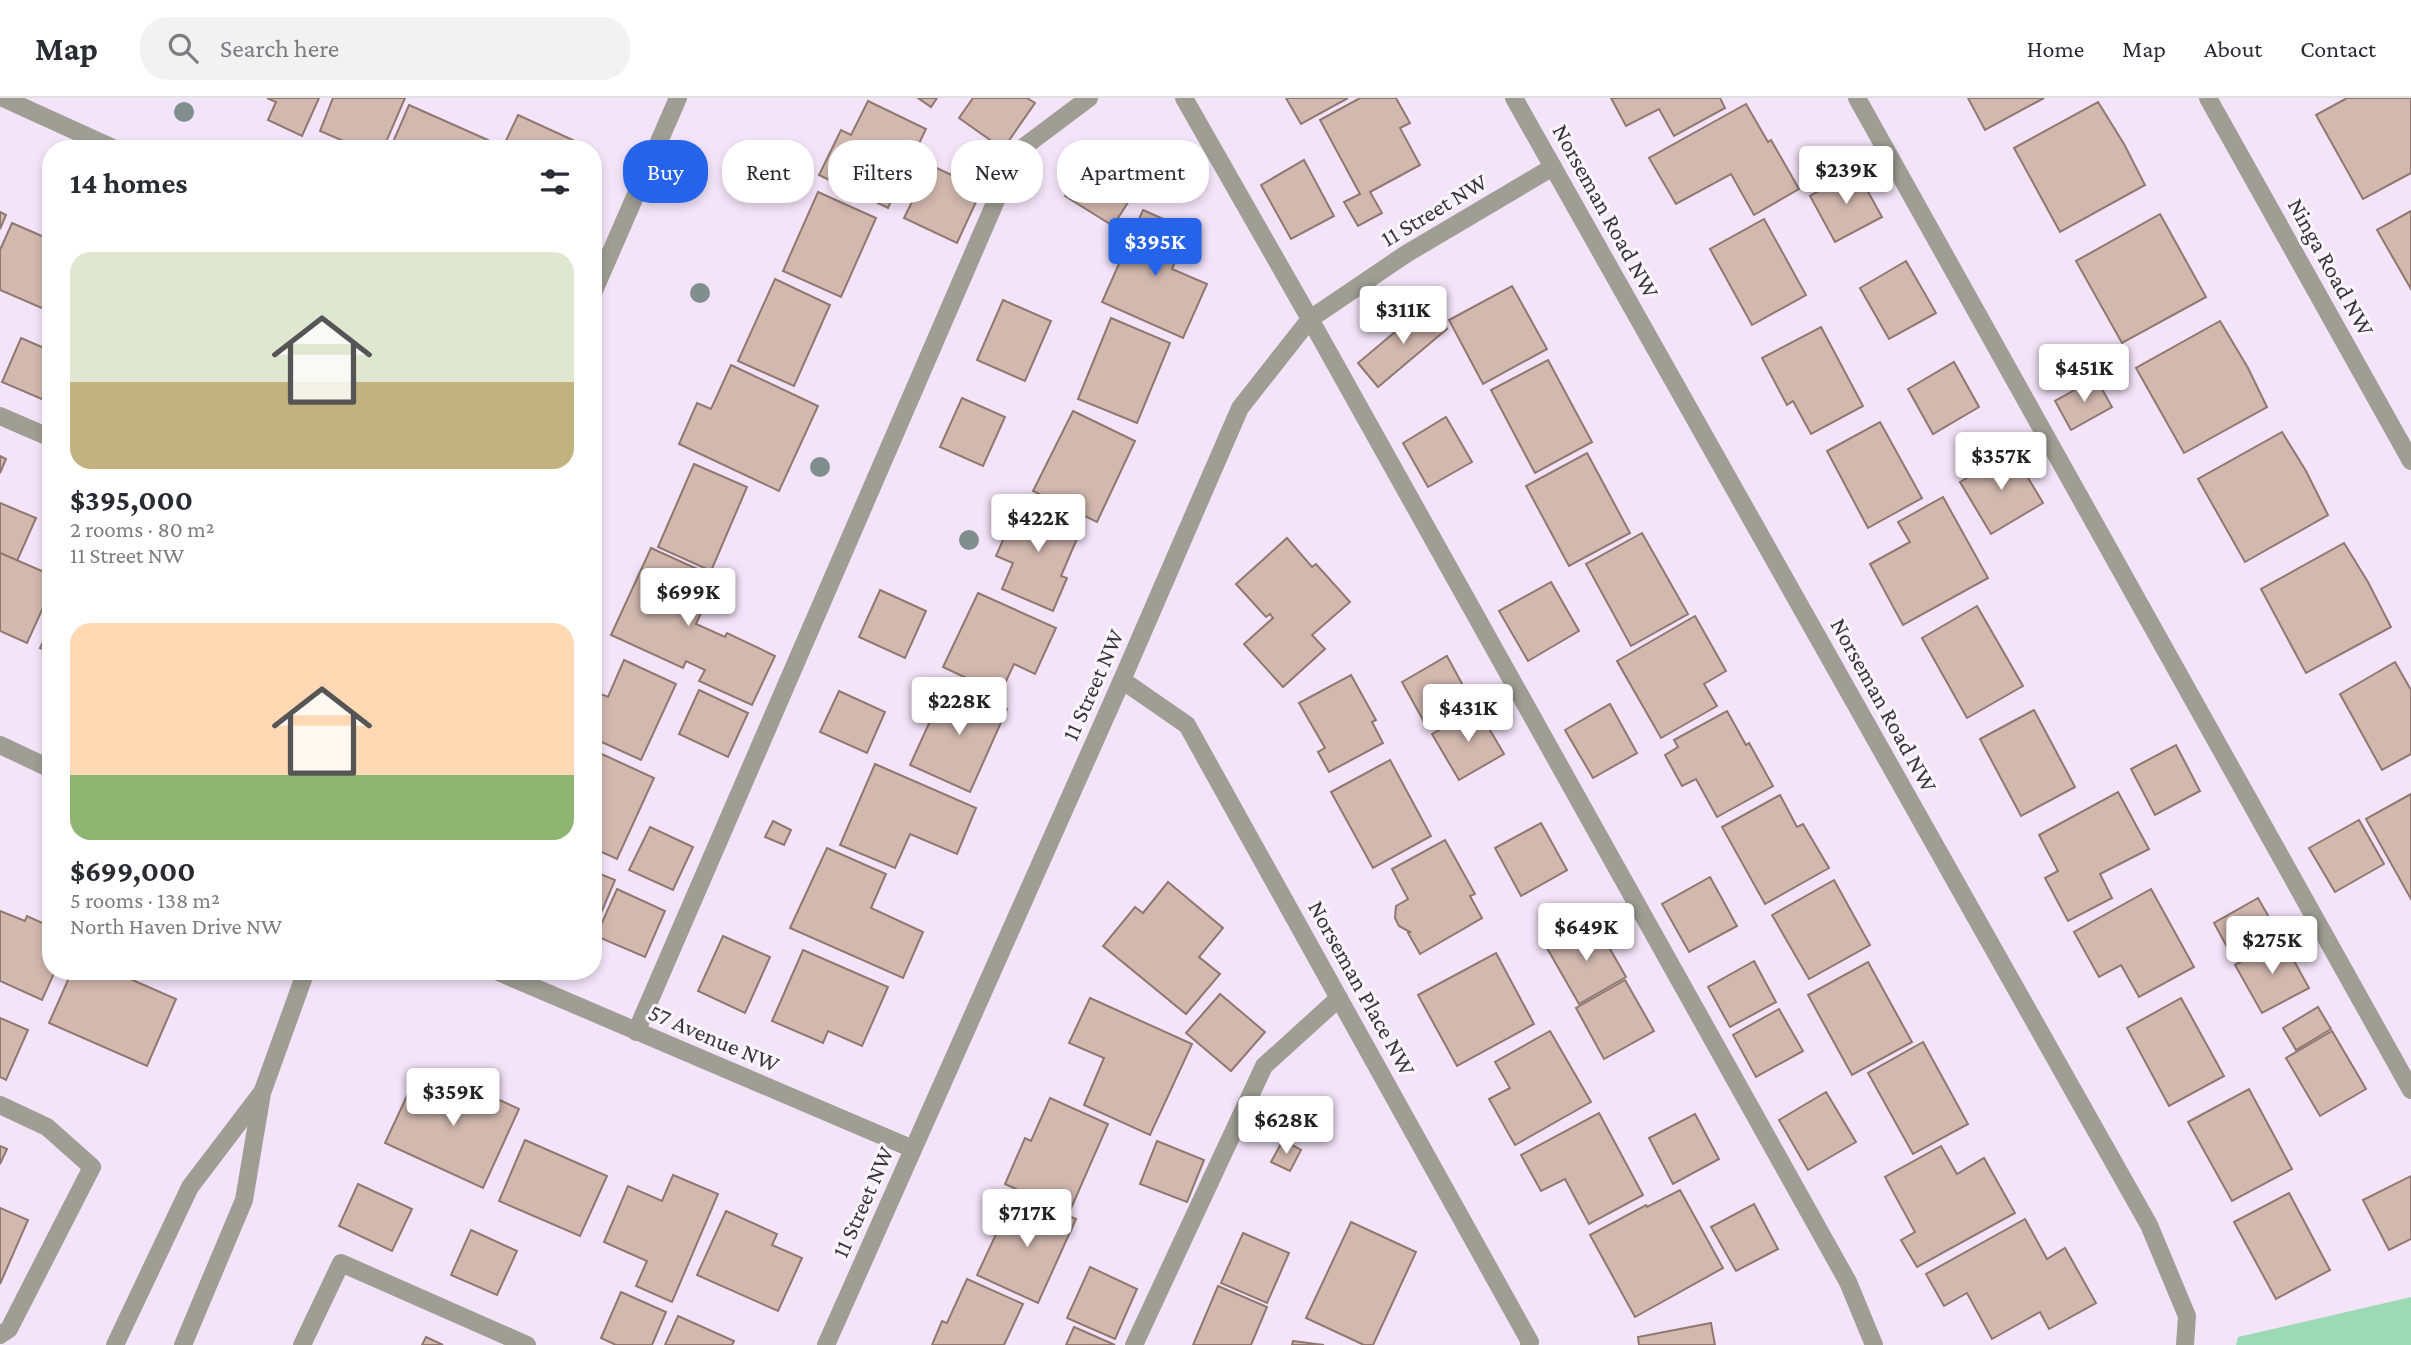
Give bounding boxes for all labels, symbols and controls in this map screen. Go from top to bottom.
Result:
search box [140,17,630,80]
icon: search [164,29,202,67]
text: Map [35,30,98,67]
text: Search here [220,34,339,63]
text: Home [2027,35,2084,62]
text: Map [2122,35,2166,62]
text: About [2204,35,2262,62]
text: Contact [2300,35,2376,62]
street label: Norseman Road NW [1547,119,1665,302]
chip: Buy [623,140,708,203]
chip: Rent [722,140,814,203]
chip: Filters [828,140,937,203]
chip: New [951,140,1043,203]
chip: Apartment [1057,140,1209,203]
pin: $239K [1797,146,1895,206]
text: $239K [1815,156,1877,182]
icon: filters [536,163,574,201]
text: 14 homes [70,166,188,199]
street label: 11 Street NW [1376,167,1492,252]
street label: Ninga Road NW [2283,193,2380,340]
pin: $395K [1106,218,1204,278]
text: $395K [1125,228,1185,254]
pin: $311K [1354,286,1452,346]
text: $311K [1376,296,1430,322]
icon: home [259,297,385,423]
pin: $451K [2035,344,2133,404]
text: $451K [2055,354,2113,380]
pin: $357K [1952,432,2050,492]
text: $357K [1971,442,2031,468]
text: $395,000 [70,483,193,516]
pin: $422K [989,494,1087,554]
text: $422K [1007,504,1069,530]
text: 2 rooms · 80 m² [70,516,215,542]
text: 11 Street NW [70,542,184,568]
pin: $699K [639,568,737,628]
text: $699K [656,578,720,604]
street label: Norseman Road NW [1825,613,1943,796]
street label: 11 Street NW [1056,625,1129,745]
icon: home [259,668,385,794]
pin: $228K [910,678,1008,737]
pin: $431K [1419,684,1517,744]
text: $228K [928,687,990,713]
text: $431K [1439,694,1497,720]
text: $699,000 [70,854,195,887]
text: 5 rooms · 138 m² [70,887,220,913]
street label: Norseman Place NW [1303,896,1422,1080]
pin: $649K [1537,904,1635,963]
text: North Haven Drive NW [70,913,282,939]
text: $649K [1554,913,1618,939]
pin: $275K [2223,916,2321,976]
text: $275K [2242,926,2302,952]
street label: 57 Avenue NW [645,998,784,1077]
pin: $359K [404,1068,502,1128]
text: $359K [422,1078,484,1104]
pin: $628K [1237,1096,1335,1156]
text: $628K [1254,1106,1318,1132]
street label: 11 Street NW [826,1142,899,1262]
pin: $717K [978,1190,1076,1249]
text: $717K [998,1199,1056,1225]

